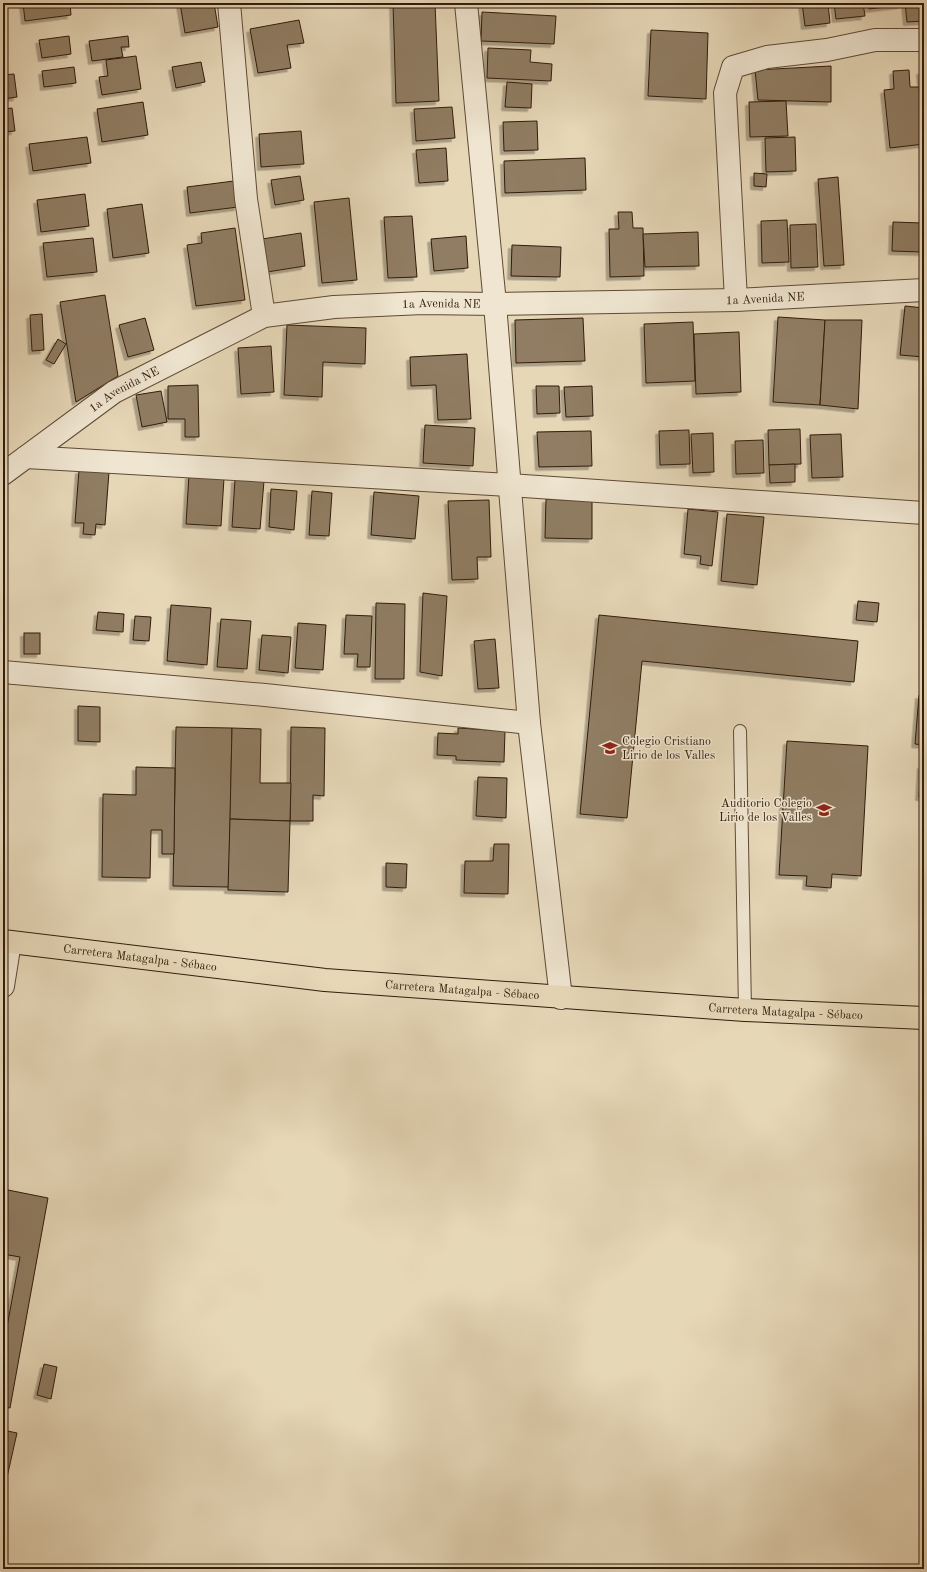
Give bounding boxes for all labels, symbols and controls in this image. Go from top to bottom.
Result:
street label: 1a Avenida NE [726,291,805,307]
street label: 1a Avenida NE [402,298,481,311]
street label: 1a Avenida NE [87,365,161,415]
place label: Colegio Cristiano Lirio de los Valles [622,736,715,762]
school or university icon: Colegio Cristiano Lirio de los Valles [601,739,619,757]
place label: Auditorio Colegio Lirio de los Valles [719,798,812,824]
school or university icon: Auditorio Colegio Lirio de los Valles [815,801,833,819]
street label: Carretera Matagalpa - Sébaco [62,943,217,974]
street label: Carretera Matagalpa - Sébaco [385,979,540,1002]
street label: Carretera Matagalpa - Sébaco [708,1002,863,1022]

